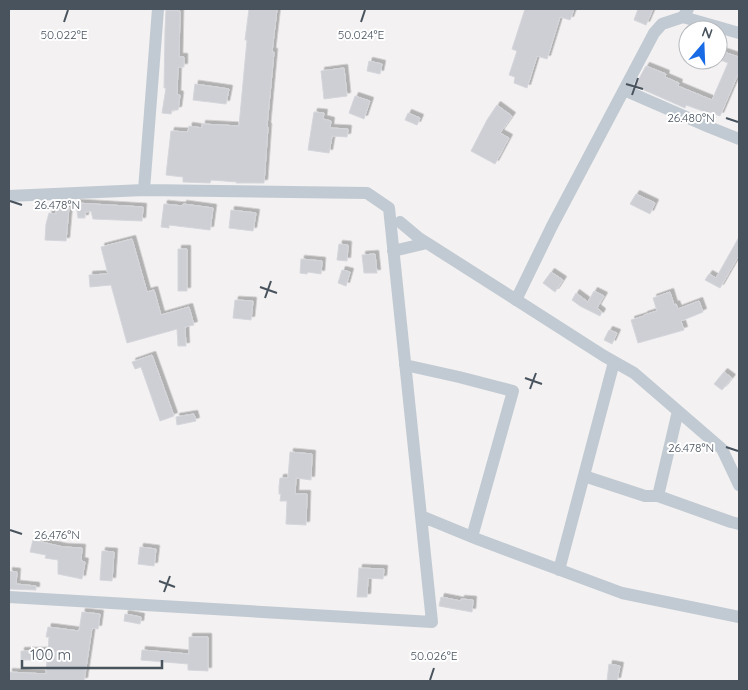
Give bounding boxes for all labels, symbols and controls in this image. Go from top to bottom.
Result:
north arrow [678,20,728,70]
text: N [699,23,715,43]
text: 50.022°E [40,27,88,42]
text: 50.024°E [338,27,384,42]
text: 26.480°N [667,110,715,125]
text: 26.478°N [34,197,80,212]
text: 26.478°N [668,440,714,455]
text: 26.476°N [34,527,80,542]
scale bar [22,638,162,670]
text: 100 m [30,645,71,664]
text: 50.026°E [411,648,458,663]

